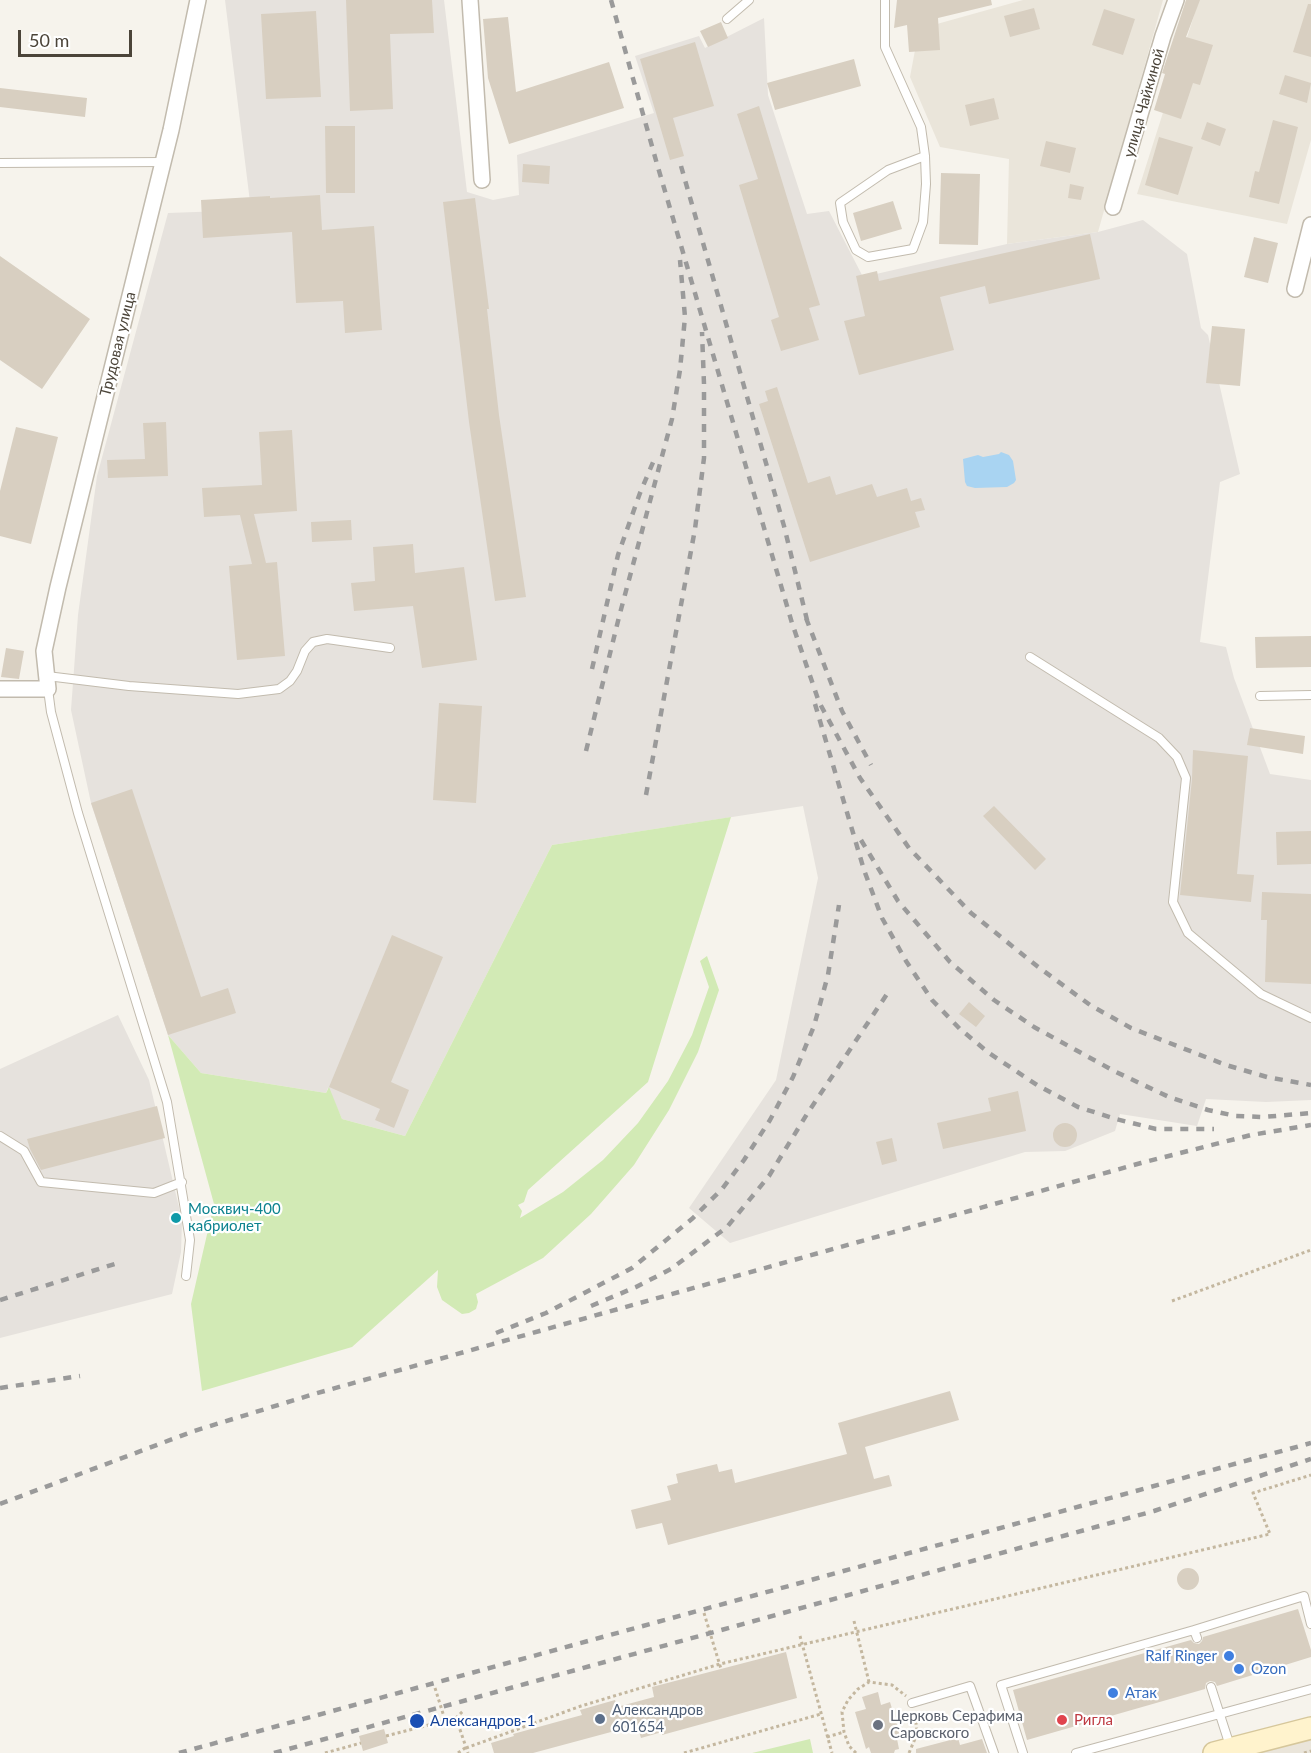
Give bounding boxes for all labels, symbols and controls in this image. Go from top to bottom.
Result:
scale bar [21,18,135,56]
text: 50 m [29,29,69,51]
street label: улица Чайкиной [1120,46,1168,160]
street label: Трудовая улица [96,290,140,398]
place label: Москвич-400 кабриолет [188,1200,281,1235]
marker: Москвич-400 кабриолет [169,1211,183,1225]
place label: Ralf Ringer [1145,1647,1217,1665]
marker: Ralf Ringer [1222,1649,1236,1663]
place label: Ozon [1251,1660,1286,1678]
marker: Ozon [1232,1662,1246,1676]
place label: Атак [1125,1684,1157,1702]
marker: Атак [1106,1686,1120,1700]
place label: Александров 601654 [612,1701,703,1736]
place label: Церковь Серафима Саровского [890,1707,1023,1742]
place label: Ригла [1074,1711,1113,1729]
marker: Александров-1 [408,1712,426,1730]
place label: Александров-1 [430,1712,535,1730]
marker: Александров 601654 [593,1712,607,1726]
marker: Ригла [1055,1713,1069,1727]
marker: Церковь Серафима Саровского [871,1718,885,1732]

